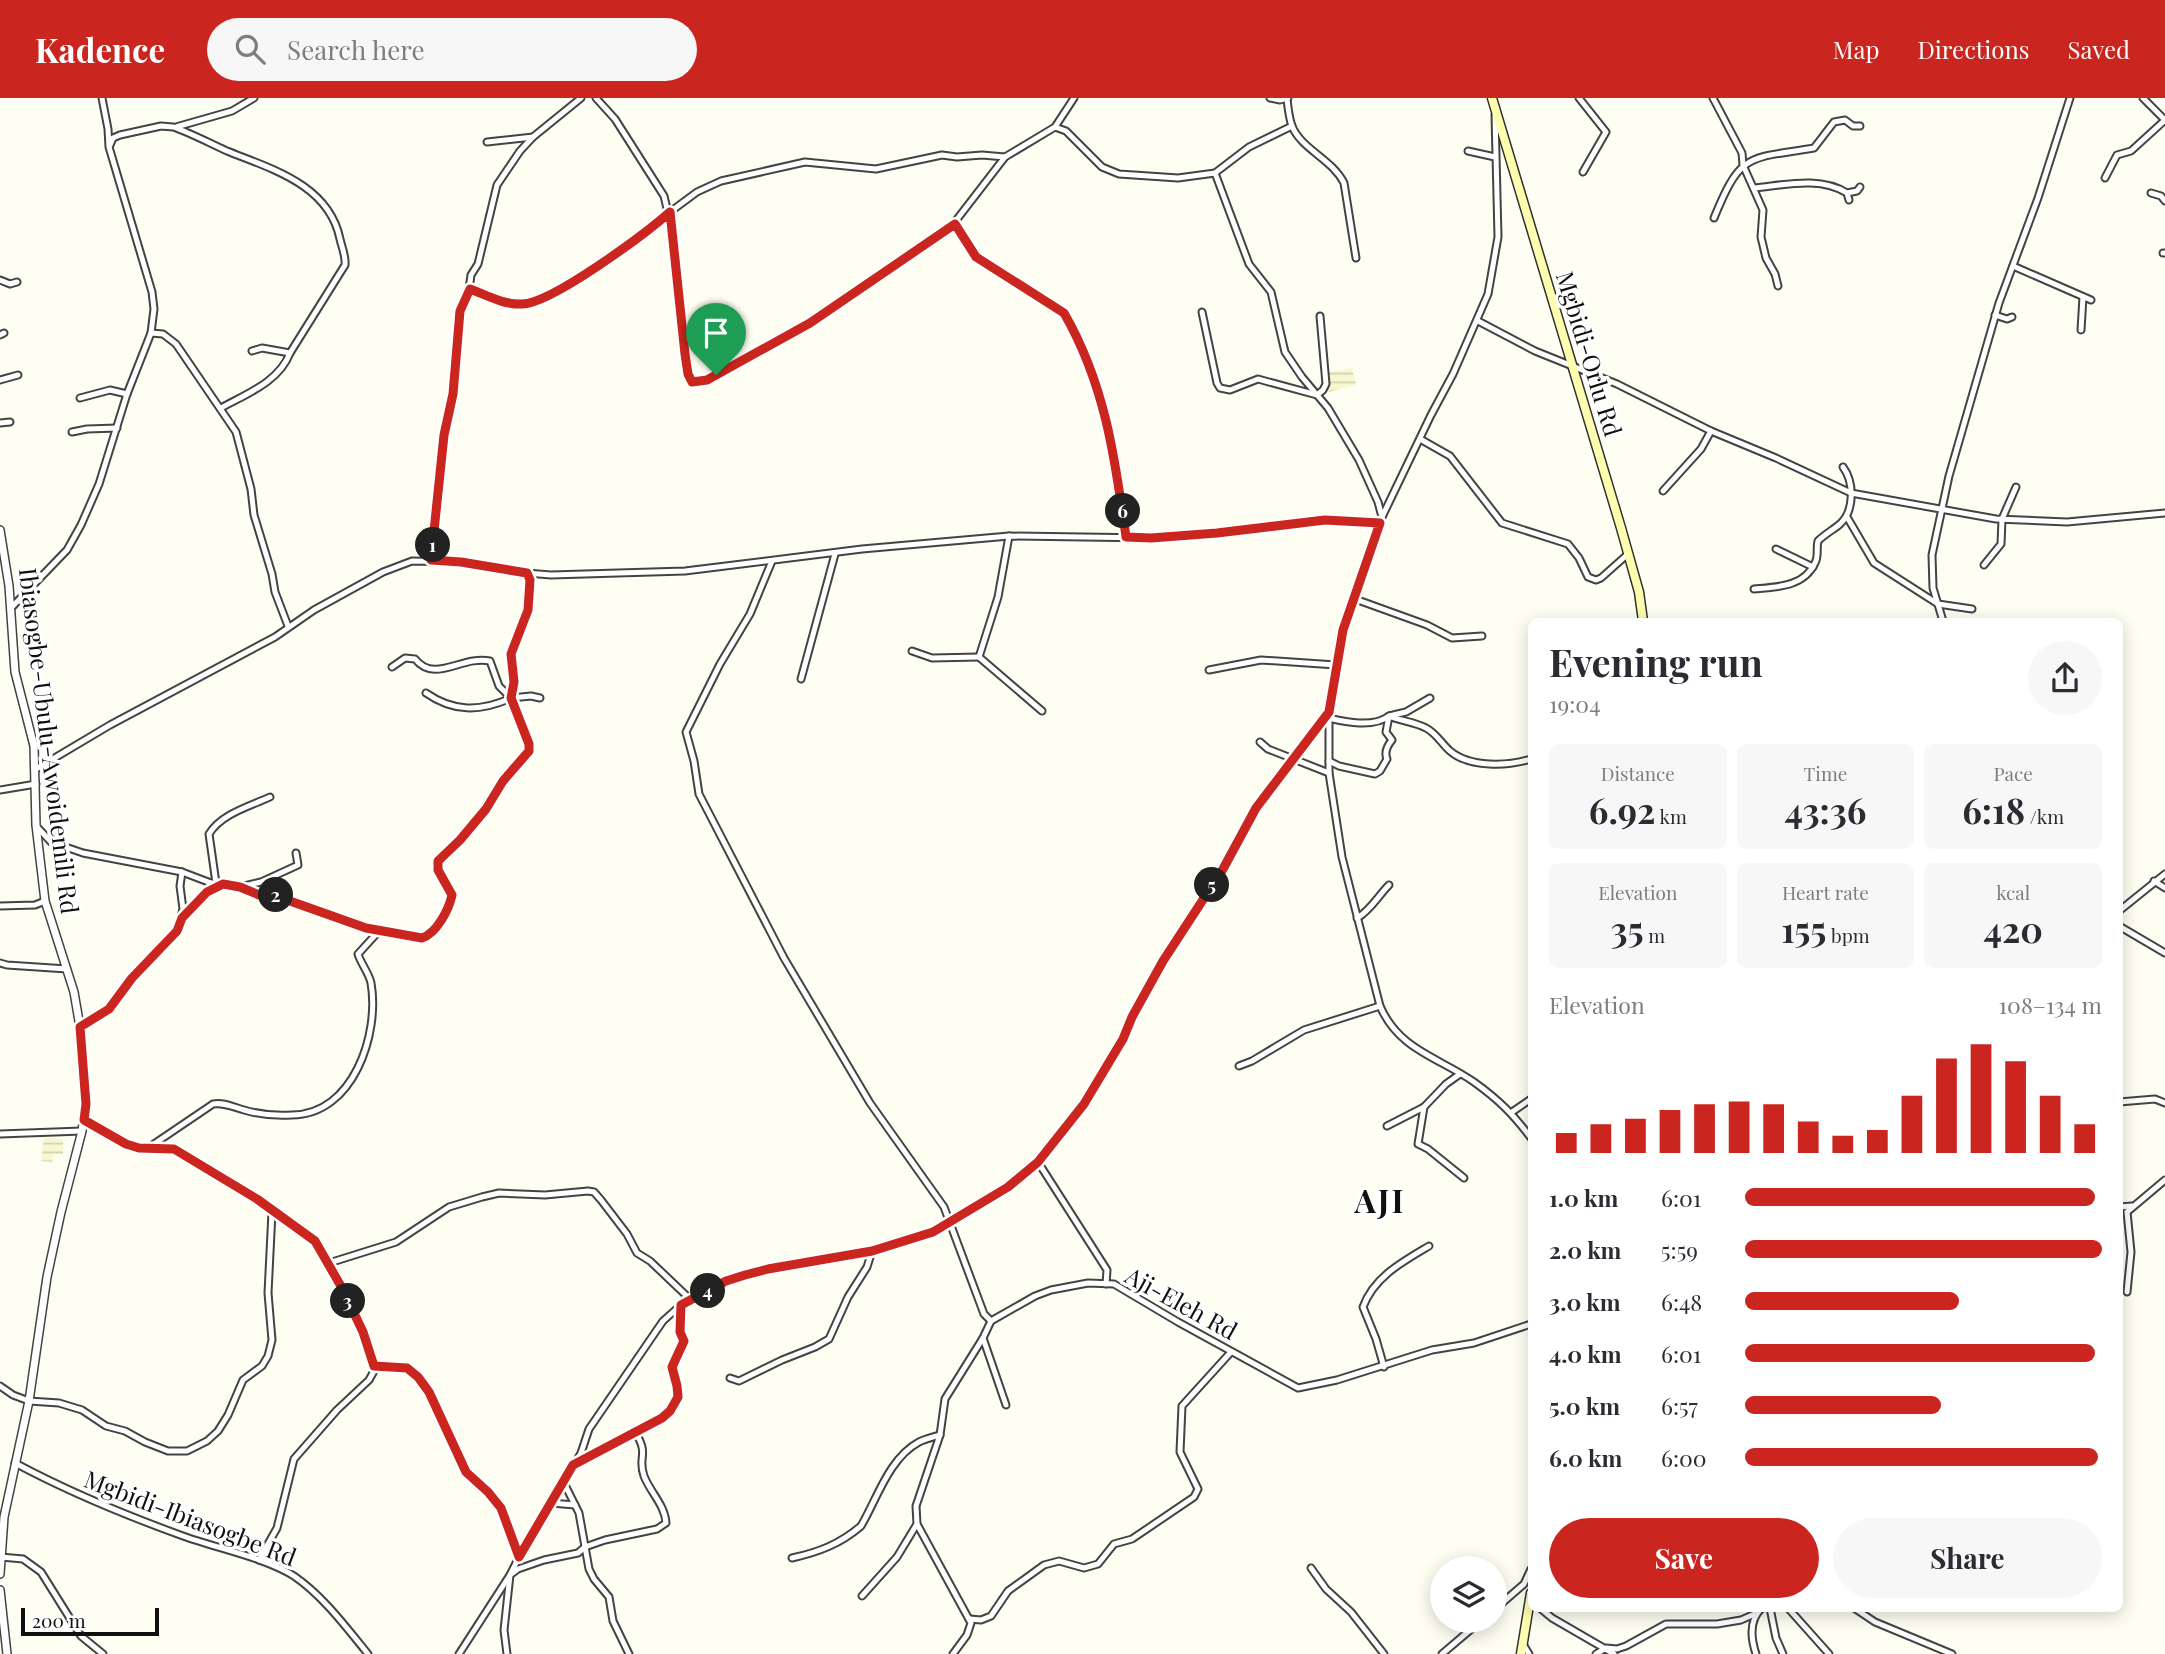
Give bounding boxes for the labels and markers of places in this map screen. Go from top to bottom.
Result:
pin [686,303,746,375]
pin: 6 [1106,494,1140,528]
pin: 1 [416,528,450,562]
pin: 5 [1194,868,1230,902]
pin: 2 [258,878,294,912]
pin: 4 [690,1274,726,1308]
pin: 3 [330,1284,366,1318]

